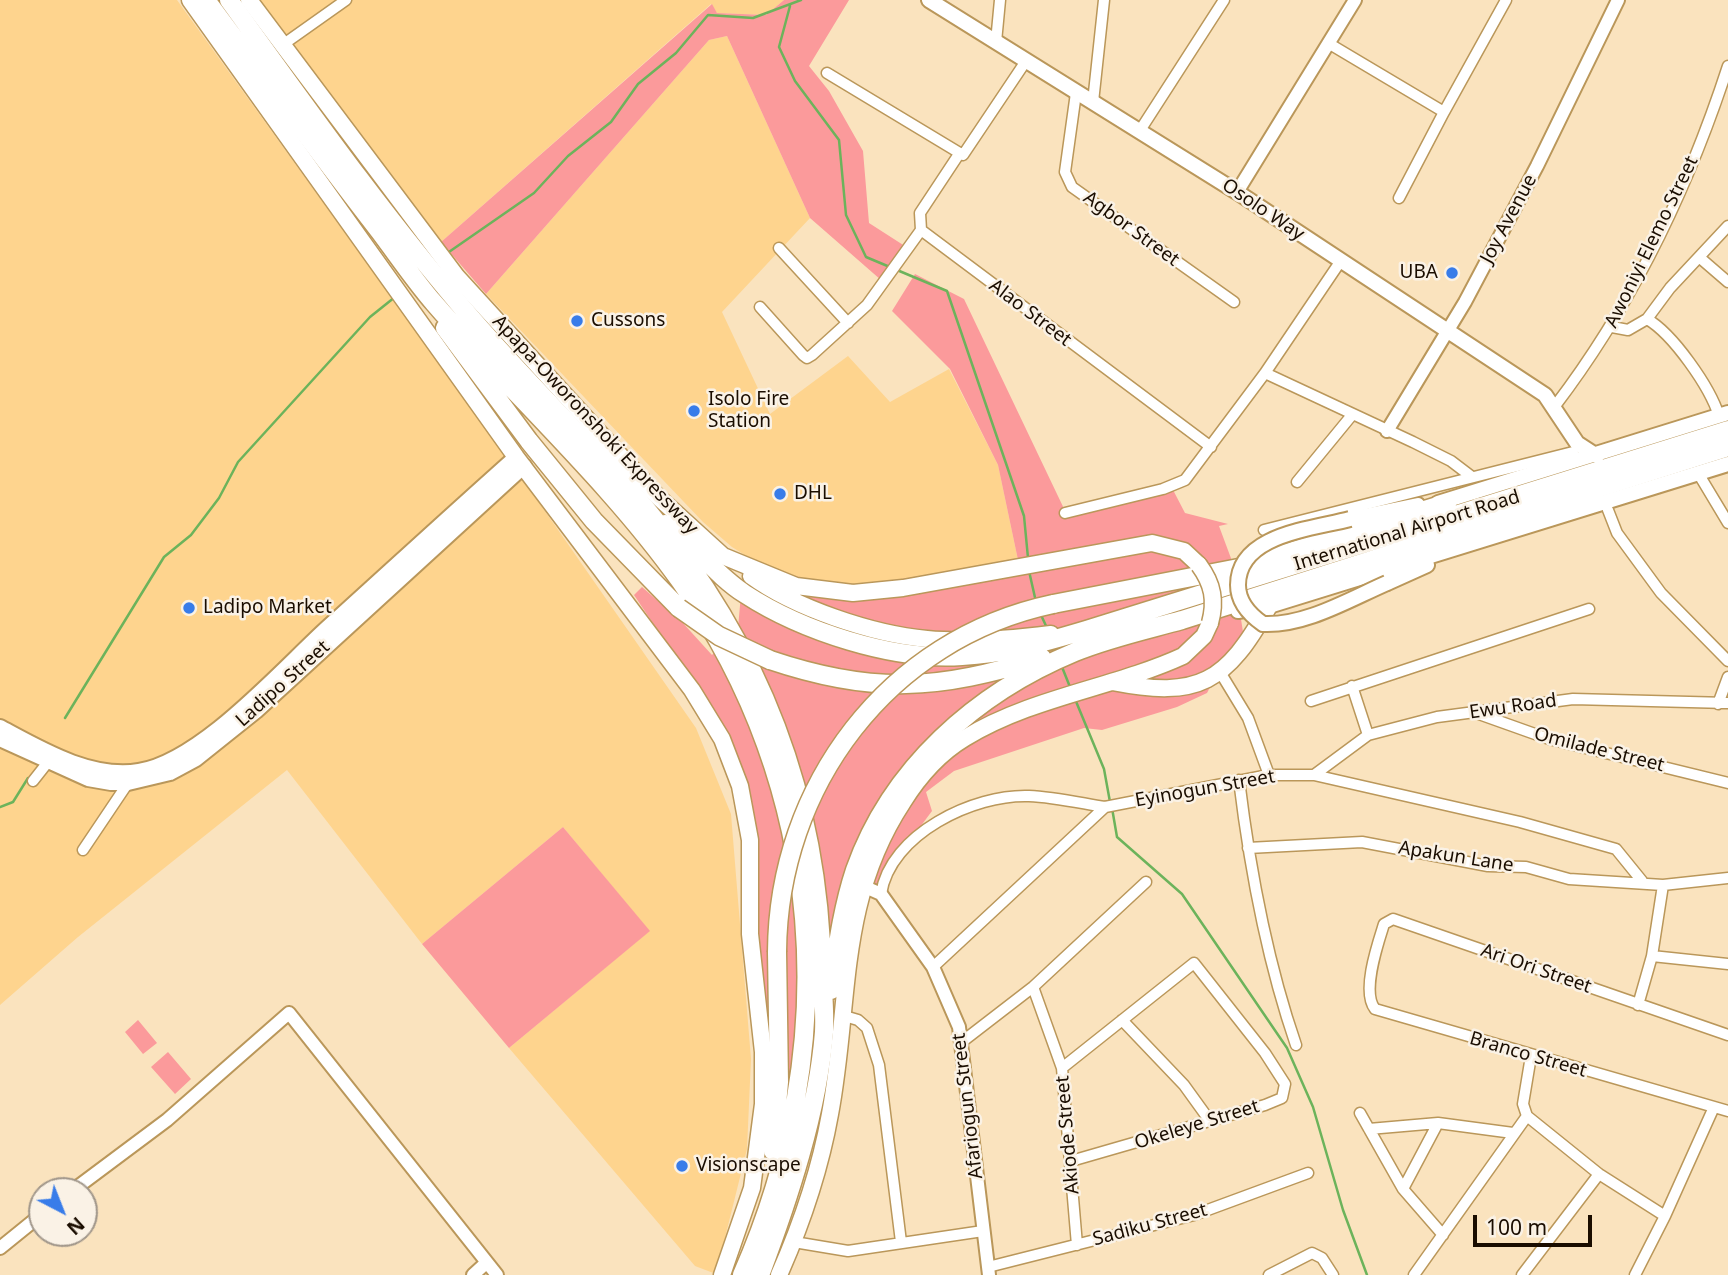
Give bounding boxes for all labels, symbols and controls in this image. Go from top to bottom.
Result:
street label: Awoniyi Elemo Street [1601,152,1703,332]
street label: Joy Avenue [1476,171,1542,267]
street label: Osolo Way [1217,174,1309,246]
street label: Agbor Street [1079,187,1183,271]
place label: UBA [1400,262,1438,284]
marker: UBA [1444,265,1460,281]
street label: Alao Street [984,275,1076,351]
place label: Cussons [591,310,665,332]
street label: Apapa-Oworonshoki Expressway [487,311,703,539]
marker: Cussons [569,313,585,329]
place label: Isolo Fire Station [708,389,789,433]
marker: Isolo Fire Station [686,403,702,419]
place label: DHL [794,483,832,505]
marker: DHL [772,486,788,502]
street label: International Airport Road [1291,486,1523,576]
place label: Ladipo Market [203,597,332,619]
marker: Ladipo Market [181,600,197,616]
street label: Ladipo Street [231,636,335,732]
street label: Ewu Road [1468,690,1558,724]
street label: Omilade Street [1531,723,1667,777]
street label: Eyinogun Street [1133,765,1277,813]
street label: Apakun Lane [1397,837,1515,877]
street label: Ari Ori Street [1478,939,1594,999]
street label: Branco Street [1467,1027,1589,1083]
street label: Afariogun Street [948,1032,988,1180]
street label: Akiode Street [1051,1075,1085,1195]
street label: Okeleye Street [1132,1095,1262,1155]
place label: Visionscape [696,1155,801,1177]
marker: Visionscape [674,1158,690,1174]
north arrow [28,1177,98,1247]
street label: Sadiku Street [1090,1199,1210,1251]
scale bar [1476,1202,1595,1246]
text: N [61,1211,90,1241]
text: 100 m [1486,1213,1547,1241]

